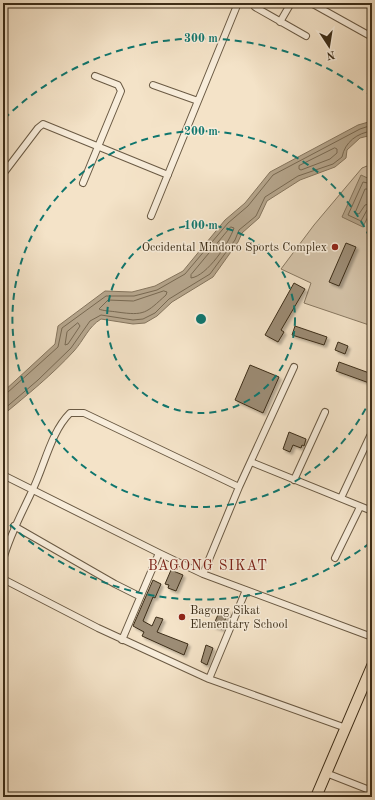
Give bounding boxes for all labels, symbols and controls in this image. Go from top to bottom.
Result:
north arrow [309,26,349,66]
text: 300 m [184,33,218,45]
text: N [325,48,336,61]
text: 200 m [184,126,218,138]
text: 100 m [184,220,218,232]
place label: Occidental Mindoro Sports Complex [142,242,327,254]
marker: Occidental Mindoro Sports Complex [330,242,340,252]
centre of rings [194,312,208,326]
district label: BAGONG SIKAT [148,559,268,573]
place label: Bagong Sikat Elementary School [190,605,288,631]
marker: Bagong Sikat Elementary School [177,612,187,622]

